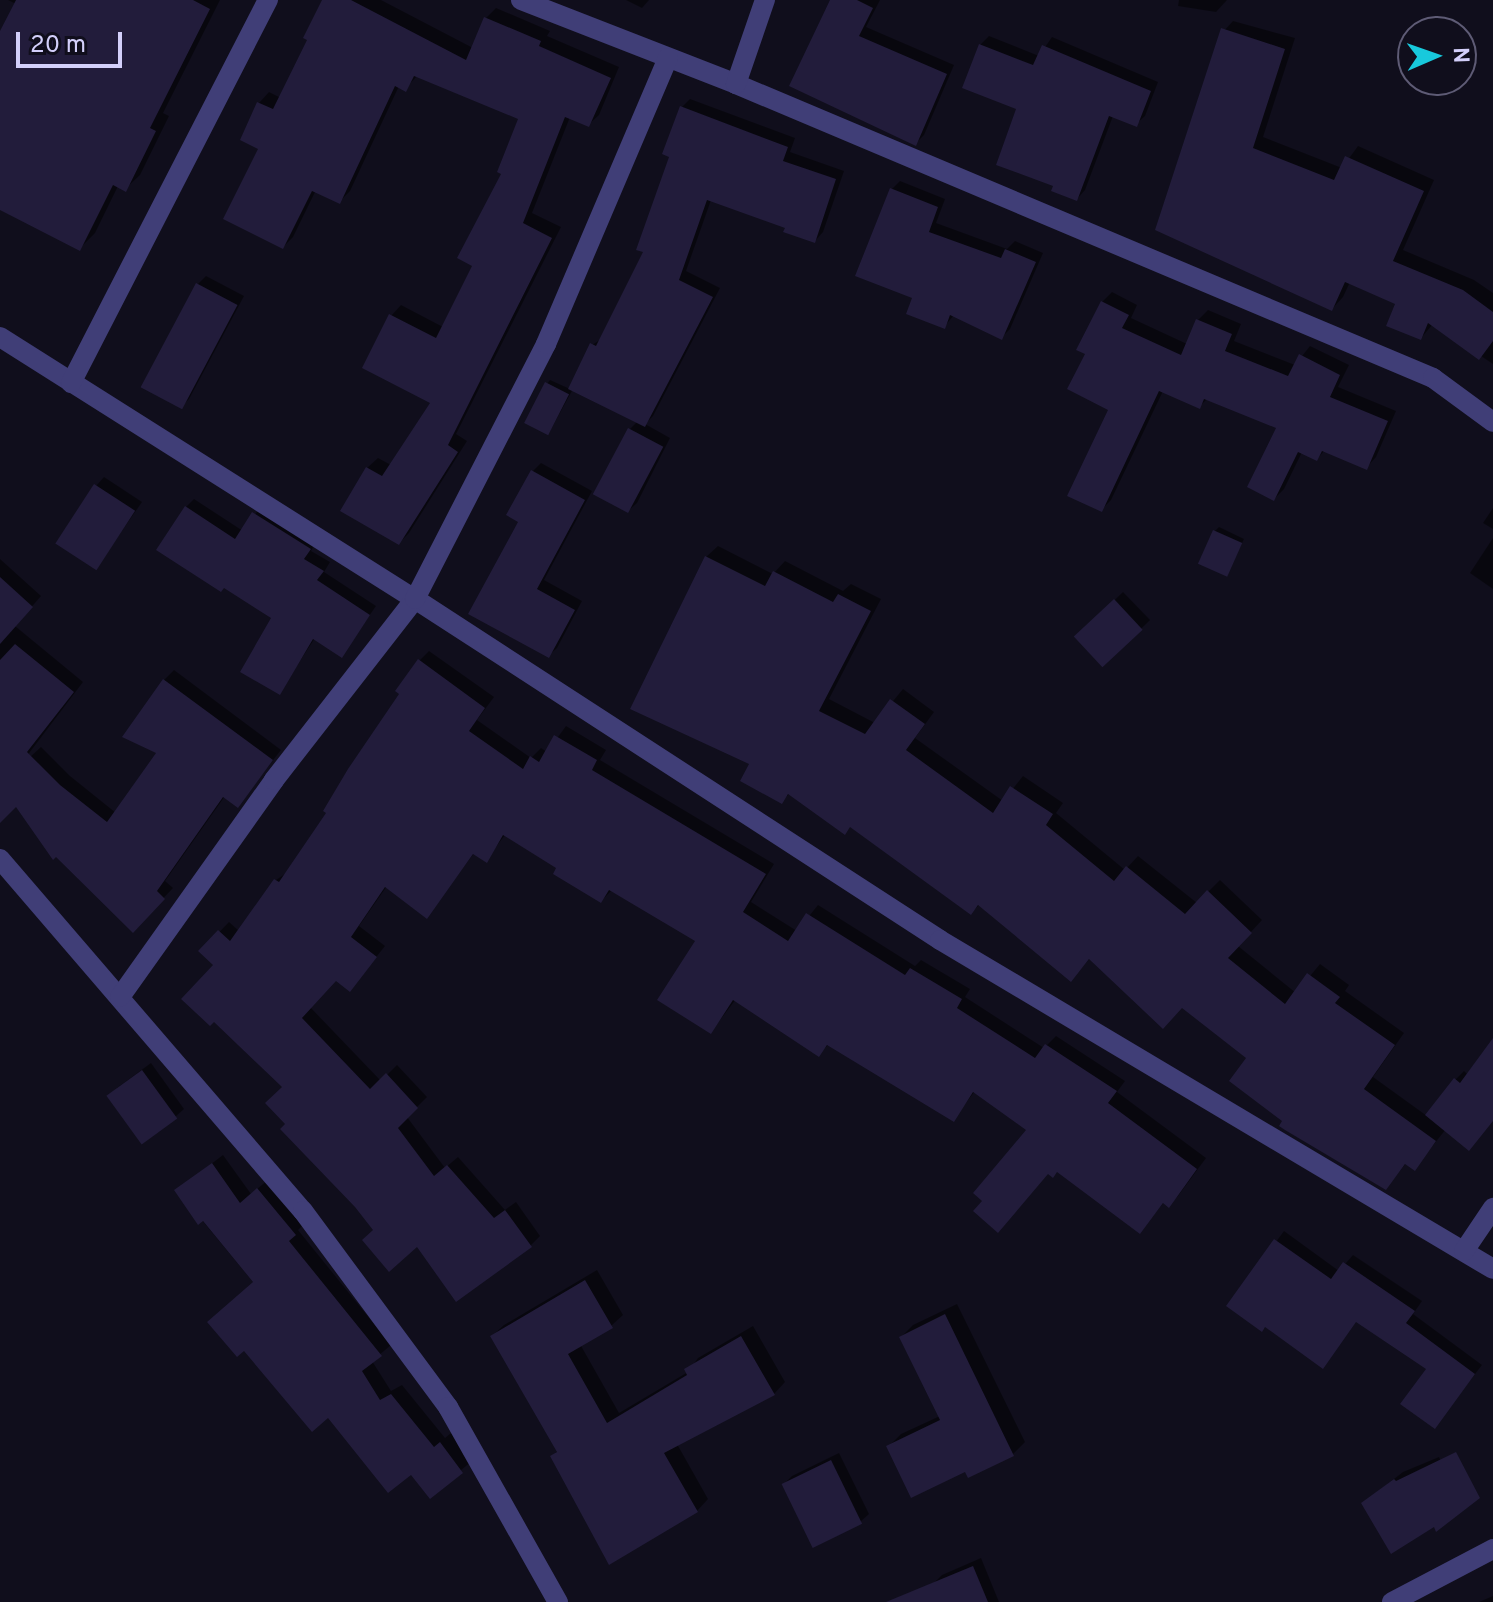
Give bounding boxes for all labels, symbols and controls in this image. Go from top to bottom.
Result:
scale bar [20,16,126,66]
north arrow [1397,16,1477,96]
text: 20 m [30,31,86,61]
text: N [1446,47,1473,64]

